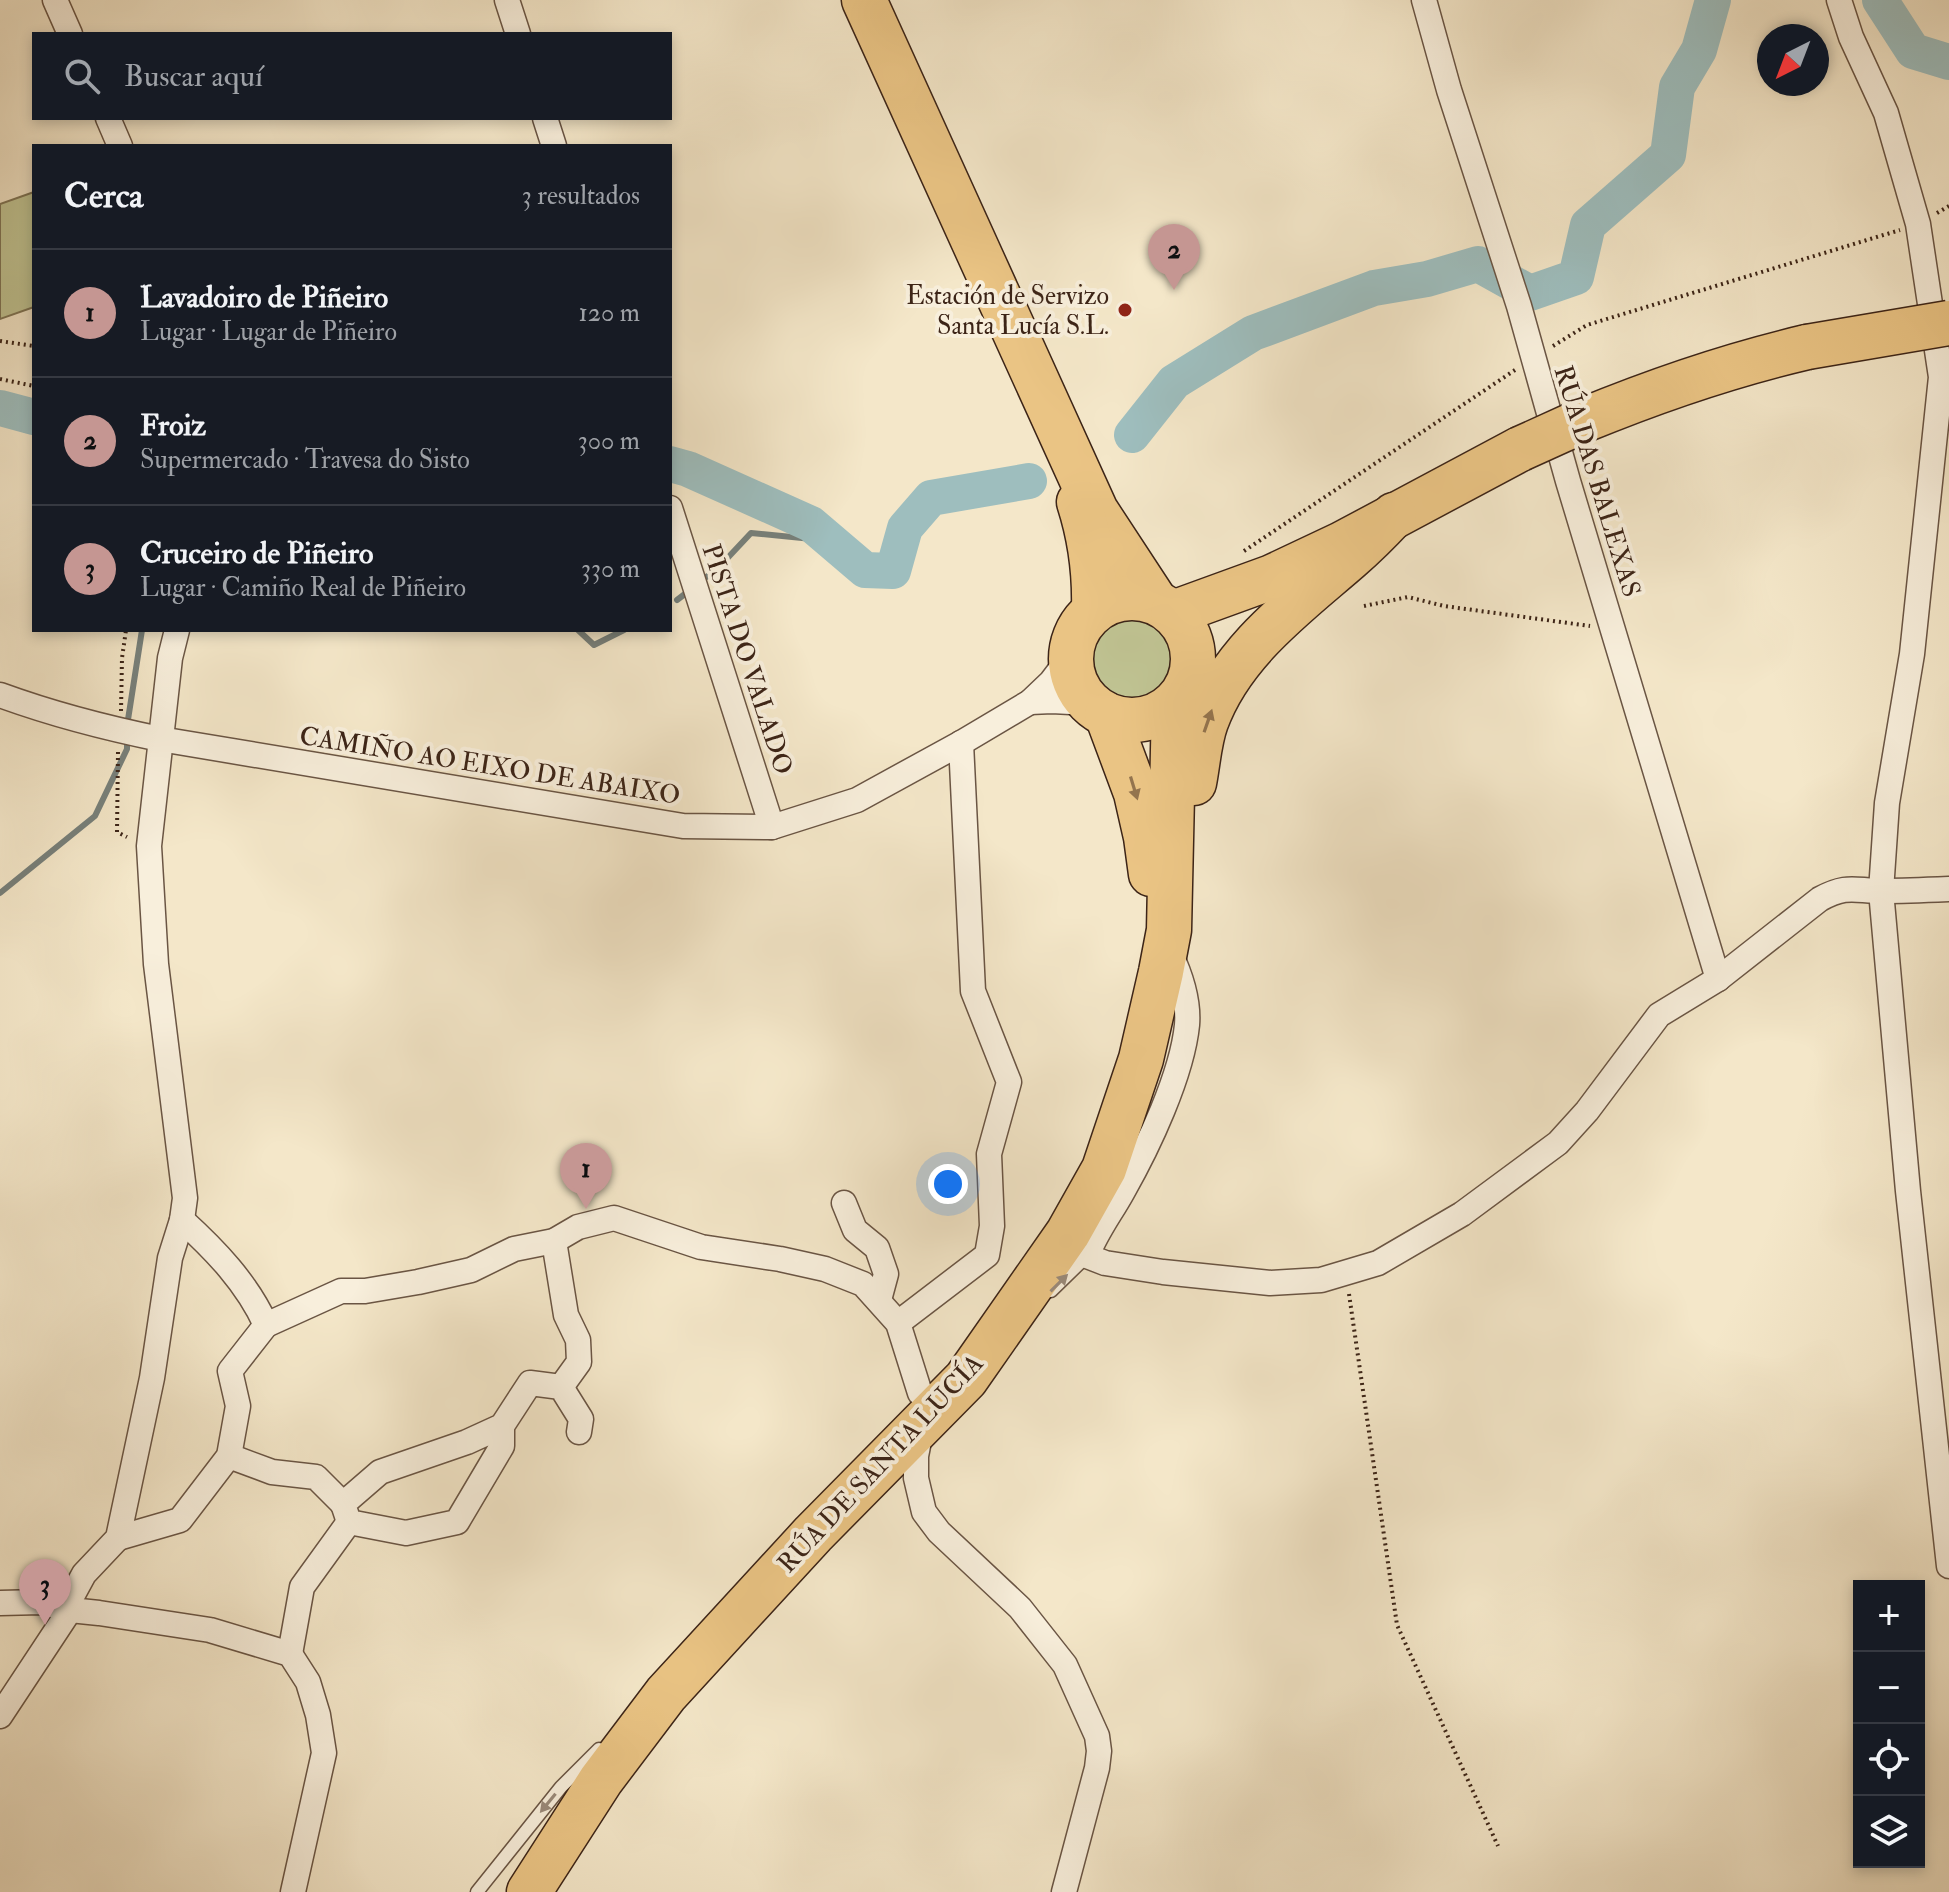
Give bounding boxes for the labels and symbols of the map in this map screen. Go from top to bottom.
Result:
north arrow [1757,24,1829,96]
pin: 2 [1148,224,1200,290]
place label: Estación de Servizo Santa Lucía S.L. [906,280,1109,342]
marker: Estación de Servizo Santa Lucía S.L. [1116,301,1134,319]
street label: RÚA DAS BALEXAS [1547,361,1649,601]
street label: PISTA DO VALADO [695,540,799,778]
one-way arrow [1202,709,1214,733]
street label: CAMIÑO AO EIXO DE ABAIXO [297,718,683,812]
one-way arrow [1128,776,1141,800]
pin: 1 [560,1143,612,1209]
your location [928,1164,968,1204]
one-way arrow [1049,1274,1068,1293]
street label: RÚA DE SANTA LUCÍA [770,1346,991,1580]
pin: 3 [19,1559,71,1625]
one-way arrow [541,1793,557,1813]

